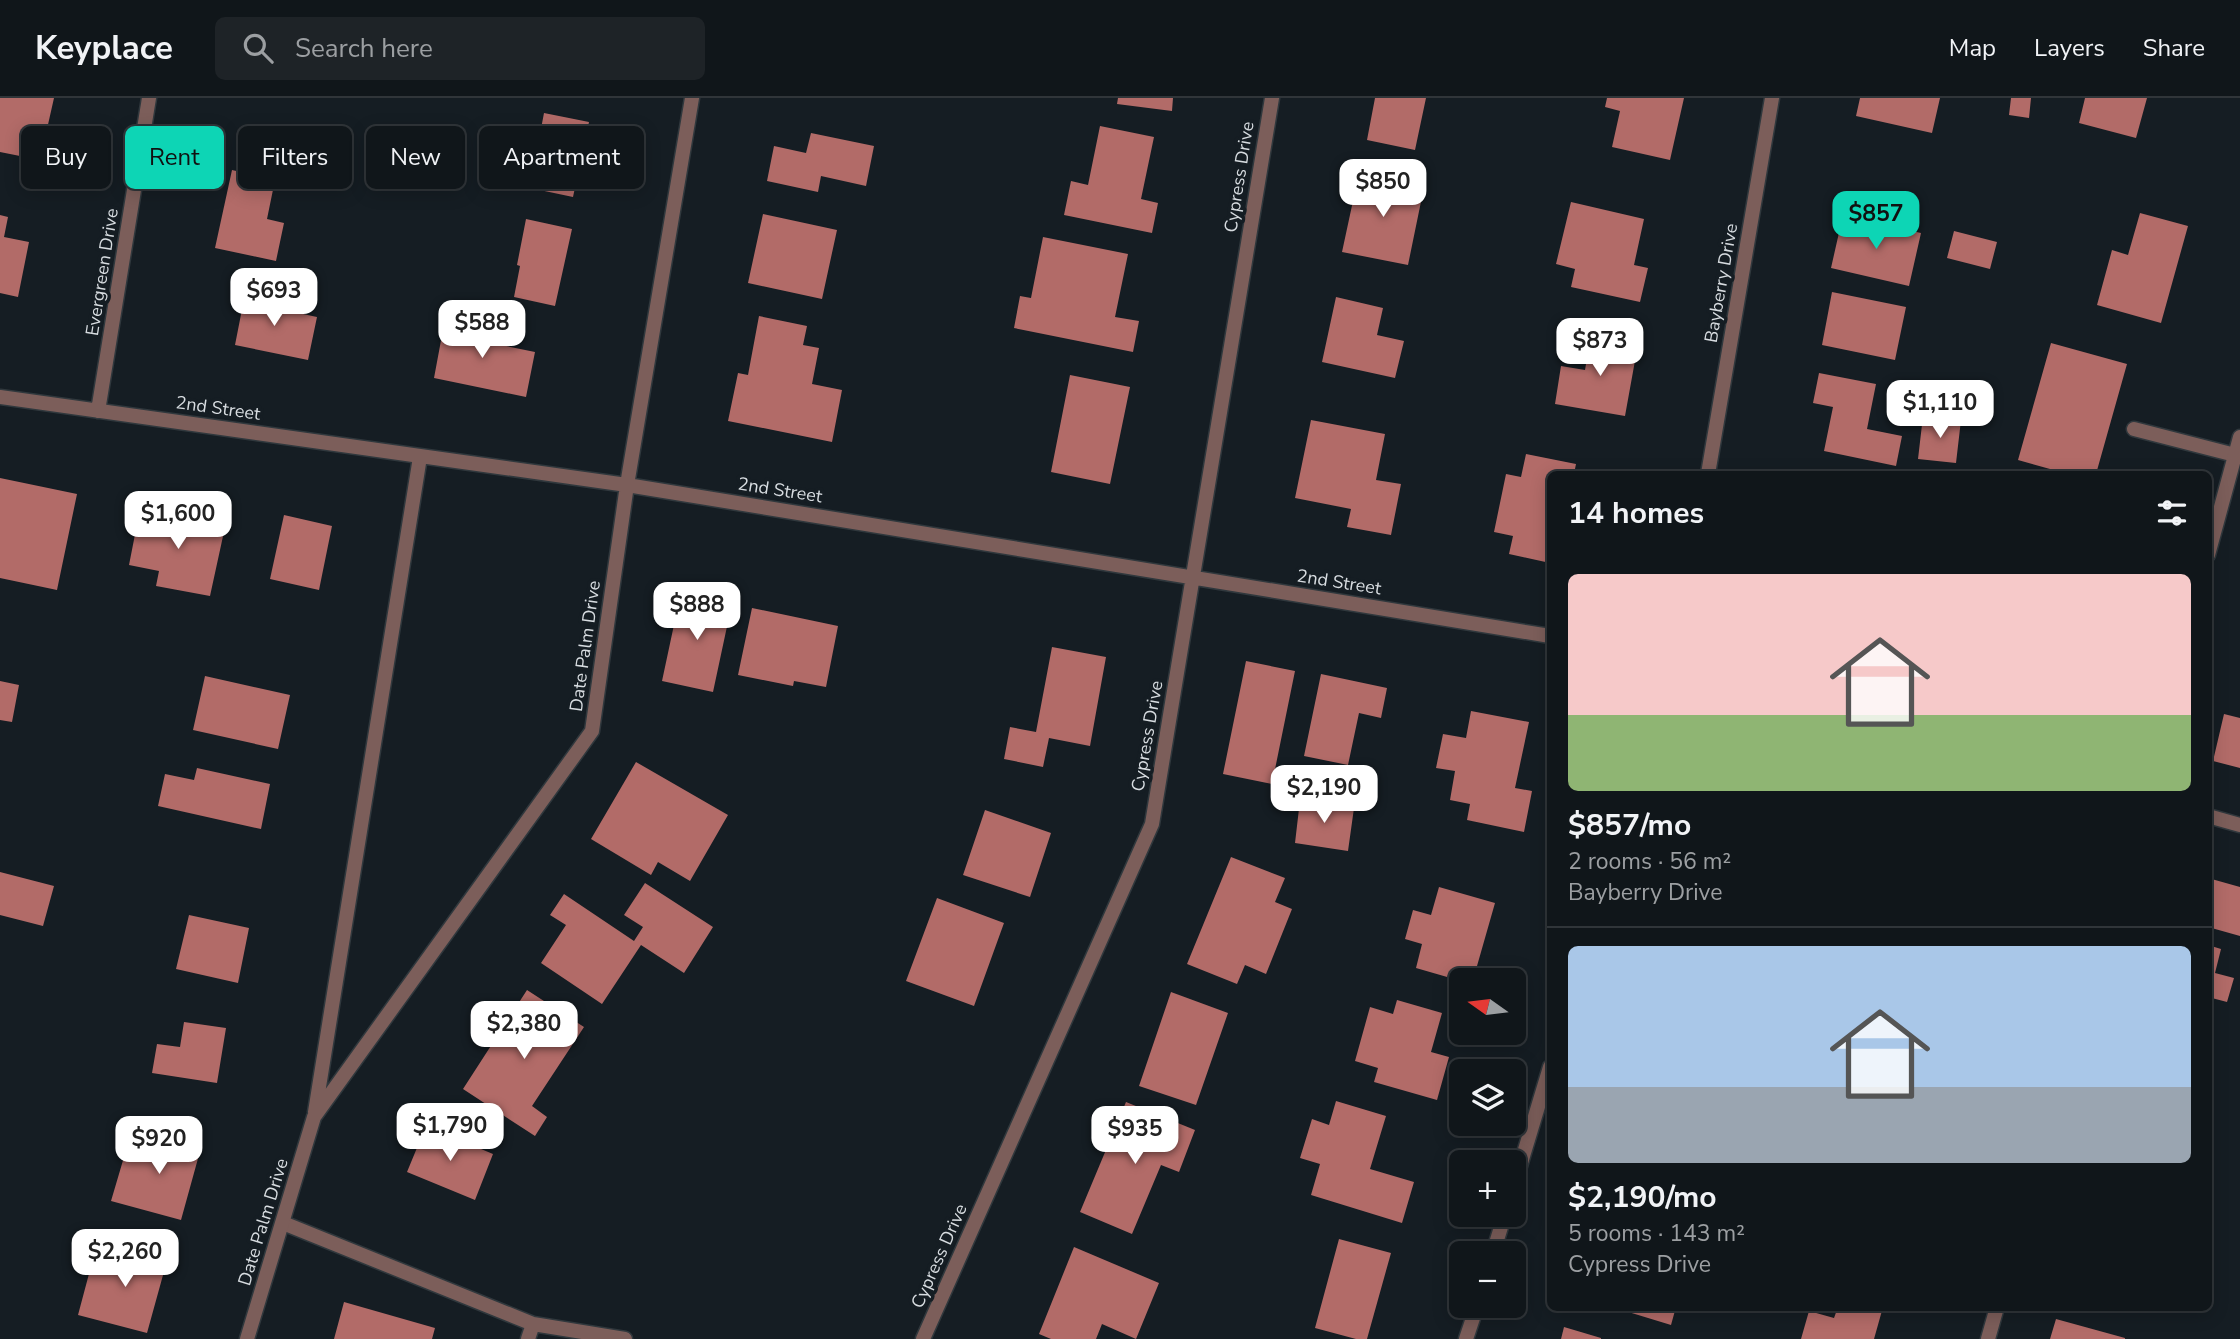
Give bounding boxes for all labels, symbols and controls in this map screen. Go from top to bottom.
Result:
search box [215,17,705,80]
text: Keyplace [35,26,173,71]
icon: search [239,29,277,67]
text: Search here [295,31,433,66]
text: Map [1949,32,1996,64]
text: Layers [2034,32,2105,64]
text: Share [2143,32,2205,64]
street label: Cypress Drive [1218,120,1260,234]
chip: Buy [21,126,111,189]
chip: Rent [125,126,224,189]
chip: Filters [238,126,352,189]
chip: New [366,126,465,189]
chip: Apartment [479,126,644,189]
pin: $850 [1342,159,1424,219]
text: $850 [1355,166,1411,197]
pin: $857 [1835,192,1917,251]
text: $857 [1848,198,1904,229]
street label: Evergreen Drive [80,206,124,338]
street label: Bayberry Drive [1699,221,1743,345]
pin: $693 [233,268,315,328]
text: $693 [246,275,302,306]
pin: $588 [441,300,523,360]
text: $588 [454,307,510,338]
pin: $873 [1559,318,1641,378]
text: $873 [1572,325,1628,356]
pin: $1,110 [1883,380,1997,440]
text: $1,110 [1903,387,1977,418]
street label: 2nd Street [174,390,263,426]
street label: 2nd Street [736,471,825,509]
pin: $1,600 [121,491,235,551]
text: 14 homes [1568,493,1704,534]
icon: filters [2153,494,2191,532]
text: $1,600 [141,498,215,529]
street label: 2nd Street [1295,563,1384,601]
street label: Date Palm Drive [564,579,606,713]
pin: $888 [656,582,738,642]
text: $888 [669,589,725,620]
icon: home [1817,619,1943,745]
street label: Cypress Drive [1125,679,1169,793]
pin: $2,190 [1267,766,1381,825]
text: $2,190 [1287,772,1361,803]
text: $857/mo [1568,805,1691,846]
text: 2 rooms · 56 m² [1568,846,1731,877]
text: Bayberry Drive [1568,877,1723,908]
north arrow [1449,968,1526,1045]
map controls [1449,968,1526,1318]
icon: home [1817,991,1943,1117]
pin: $2,380 [467,1002,581,1061]
text: $2,380 [487,1008,561,1039]
button: layers [1449,1059,1526,1136]
pin: $1,790 [393,1104,507,1163]
pin: $935 [1094,1107,1176,1166]
text: $1,790 [413,1110,487,1141]
text: $935 [1107,1113,1163,1144]
pin: $920 [118,1116,200,1176]
text: $920 [131,1123,187,1154]
button: + [1449,1150,1526,1227]
street label: Date Palm Drive [232,1155,294,1289]
text: $2,190/mo [1568,1177,1717,1218]
street label: Cypress Drive [905,1200,973,1312]
text: 5 rooms · 143 m² [1568,1218,1745,1249]
pin: $2,260 [68,1230,182,1289]
text: $2,260 [88,1236,162,1267]
button: − [1449,1241,1526,1318]
text: Cypress Drive [1568,1249,1711,1280]

